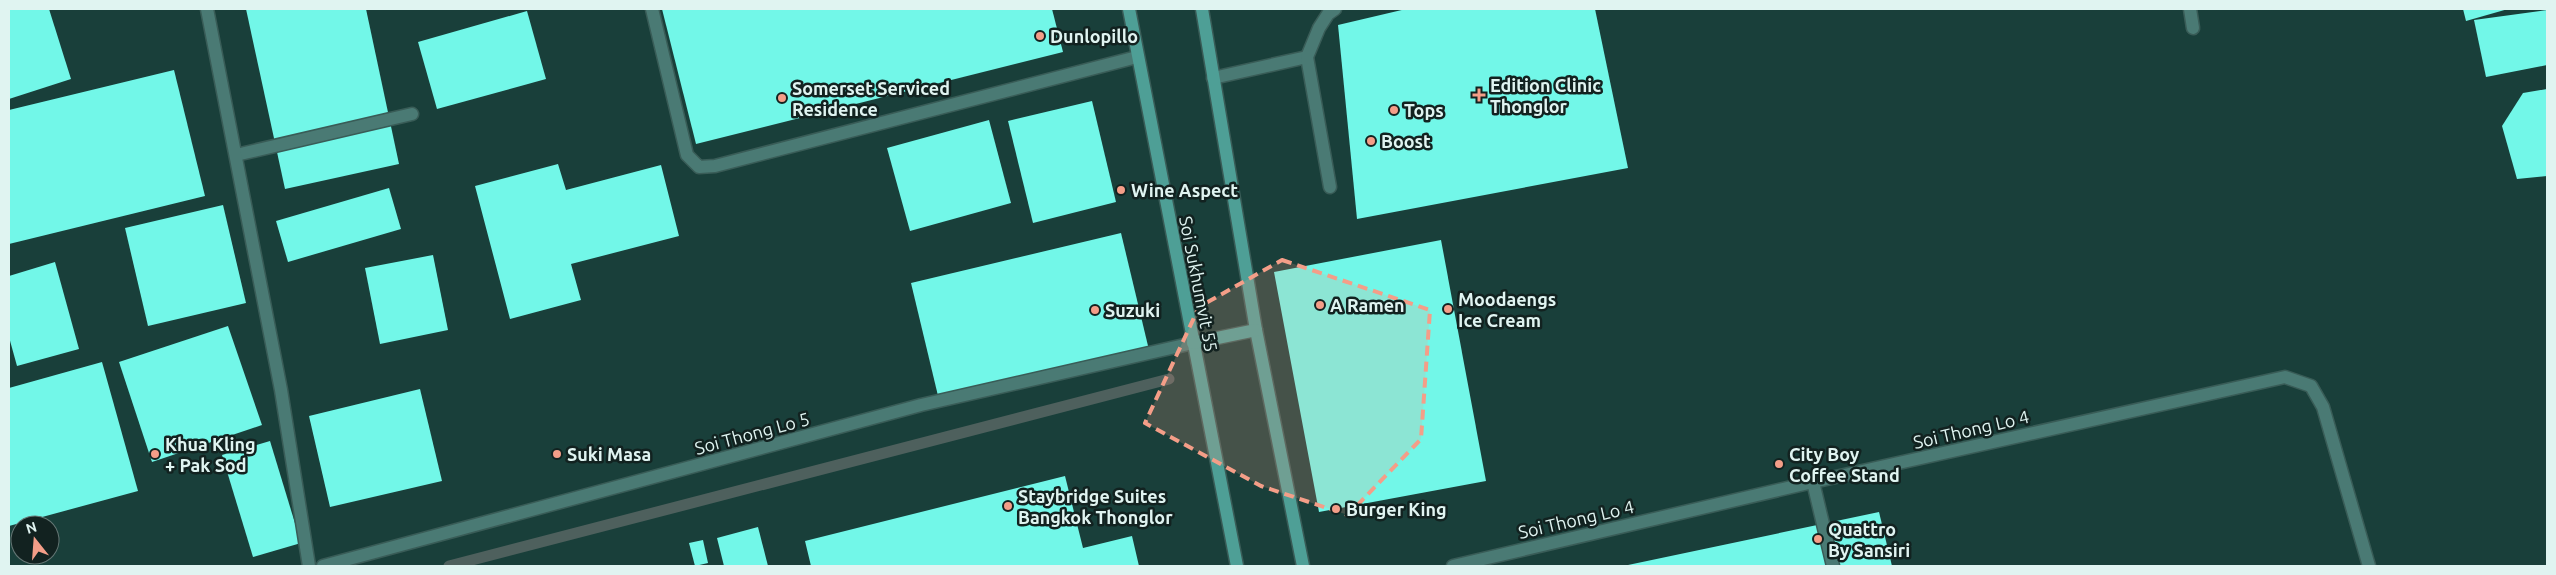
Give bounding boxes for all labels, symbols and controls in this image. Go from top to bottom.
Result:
place label: Dunlopillo [1050,26,1138,46]
marker: Dunlopillo [1034,30,1046,42]
place label: Edition Clinic Thonglor [1490,75,1601,116]
place label: Somerset Serviced Residence [792,78,950,119]
marker: Edition Clinic Thonglor [1472,88,1486,102]
marker: Somerset Serviced Residence [776,92,788,104]
place label: Tops [1404,100,1444,120]
marker: Tops [1388,104,1400,116]
place label: Boost [1381,131,1431,151]
marker: Boost [1365,135,1377,147]
place label: Wine Aspect [1131,180,1238,200]
marker: Wine Aspect [1115,184,1127,196]
street label: Soi Sukhumvit 55 [1176,214,1222,354]
place label: Moodaengs Ice Cream [1458,289,1556,330]
place label: A Ramen [1330,295,1405,315]
marker: A Ramen [1314,299,1326,311]
place label: Suzuki [1105,300,1160,320]
marker: Moodaengs Ice Cream [1442,303,1454,315]
marker: Suzuki [1089,304,1101,316]
street label: Soi Thong Lo 4 [1911,406,2031,452]
street label: Soi Thong Lo 5 [692,408,812,458]
place label: Khua Kling + Pak Sod [165,434,256,475]
place label: Suki Masa [567,444,651,464]
place label: City Boy Coffee Stand [1789,444,1900,485]
marker: Khua Kling + Pak Sod [149,448,161,460]
marker: Suki Masa [551,448,563,460]
marker: City Boy Coffee Stand [1773,458,1785,470]
place label: Staybridge Suites Bangkok Thonglor [1018,486,1173,527]
street label: Soi Thong Lo 4 [1516,496,1636,542]
place label: Burger King [1346,499,1447,519]
marker: Staybridge Suites Bangkok Thonglor [1002,500,1014,512]
marker: Burger King [1330,503,1342,515]
north arrow [10,515,60,565]
text: N [24,518,39,537]
place label: Quattro By Sansiri [1828,519,1910,560]
marker: Quattro By Sansiri [1812,533,1824,545]

